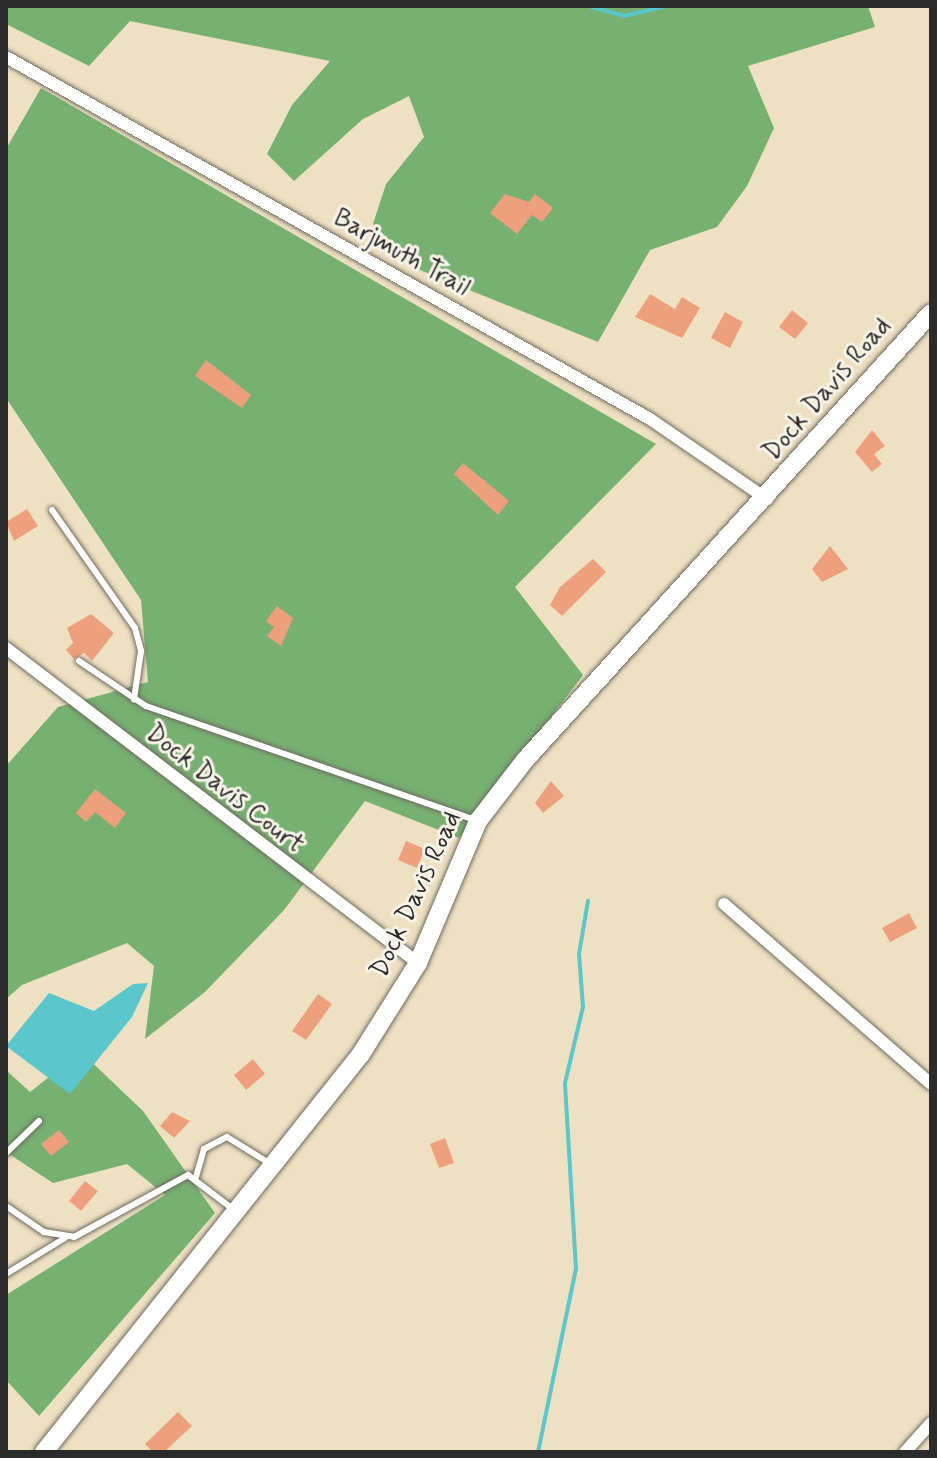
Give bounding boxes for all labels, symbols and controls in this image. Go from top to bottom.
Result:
street label: Barjmuth Trail [327,204,475,304]
street label: Dock Davis Road [757,312,899,468]
street label: Dock Davis Court [139,719,309,861]
street label: Dock Davis Road [365,807,469,983]

